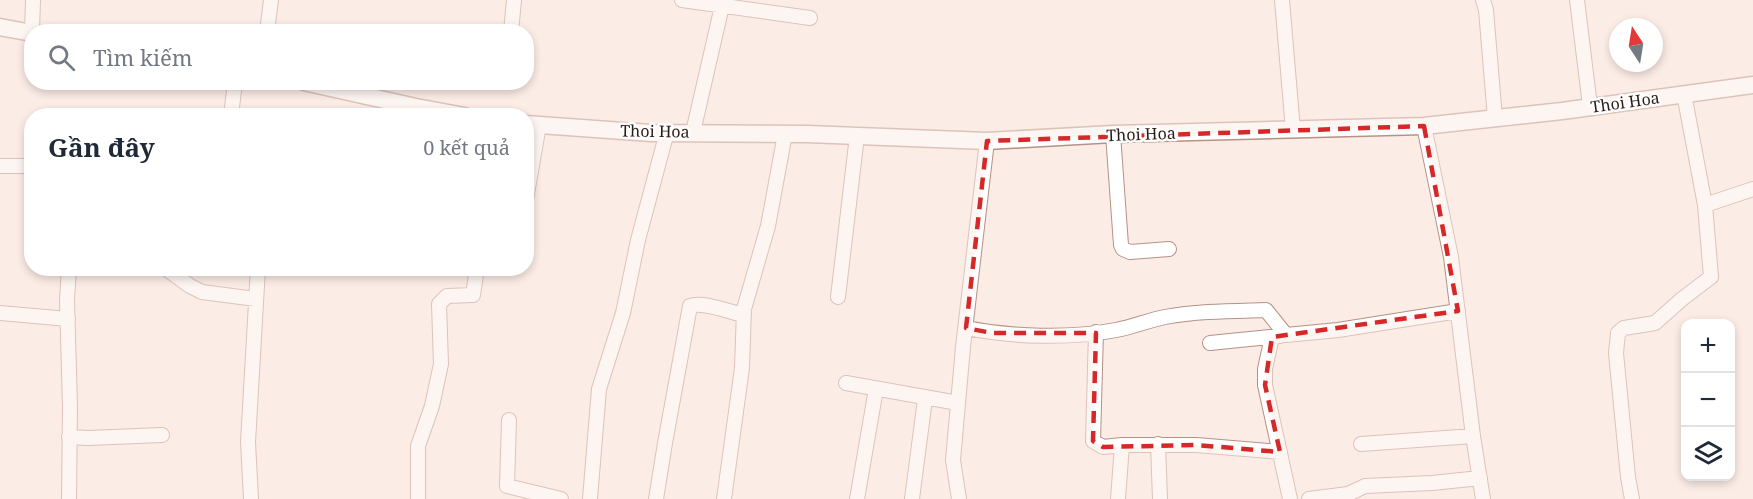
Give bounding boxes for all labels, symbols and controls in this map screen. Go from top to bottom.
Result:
north arrow [1609,18,1663,72]
search box [24,24,534,90]
icon: search [45,41,78,74]
text: Tìm kiếm [93,42,193,72]
street label: Thoi Hoa [1589,86,1661,118]
street label: Thoi Hoa [620,119,690,143]
street label: Thoi Hoa [1106,122,1176,146]
text: Gần đây [48,129,155,165]
text: 0 kết quả [423,134,510,161]
map controls [1681,319,1735,481]
button: + [1681,319,1735,373]
button: − [1681,373,1735,427]
button: layers [1681,427,1735,481]

